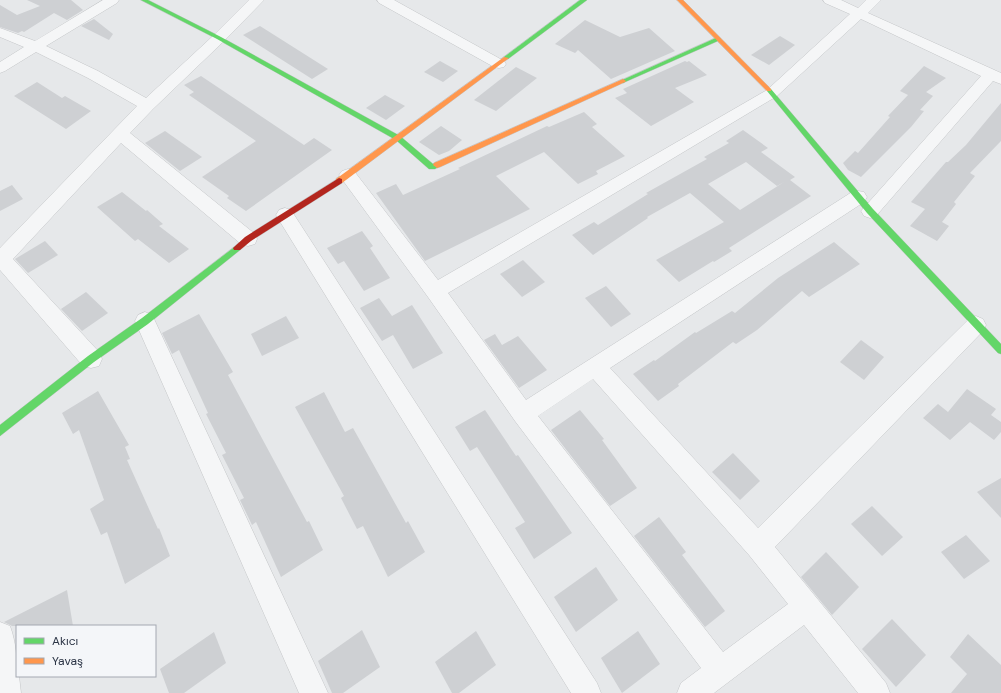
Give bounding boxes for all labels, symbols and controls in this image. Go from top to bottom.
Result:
legend [16,625,156,677]
text: Akıcı [52,633,78,649]
text: Yavaş [52,653,83,669]

